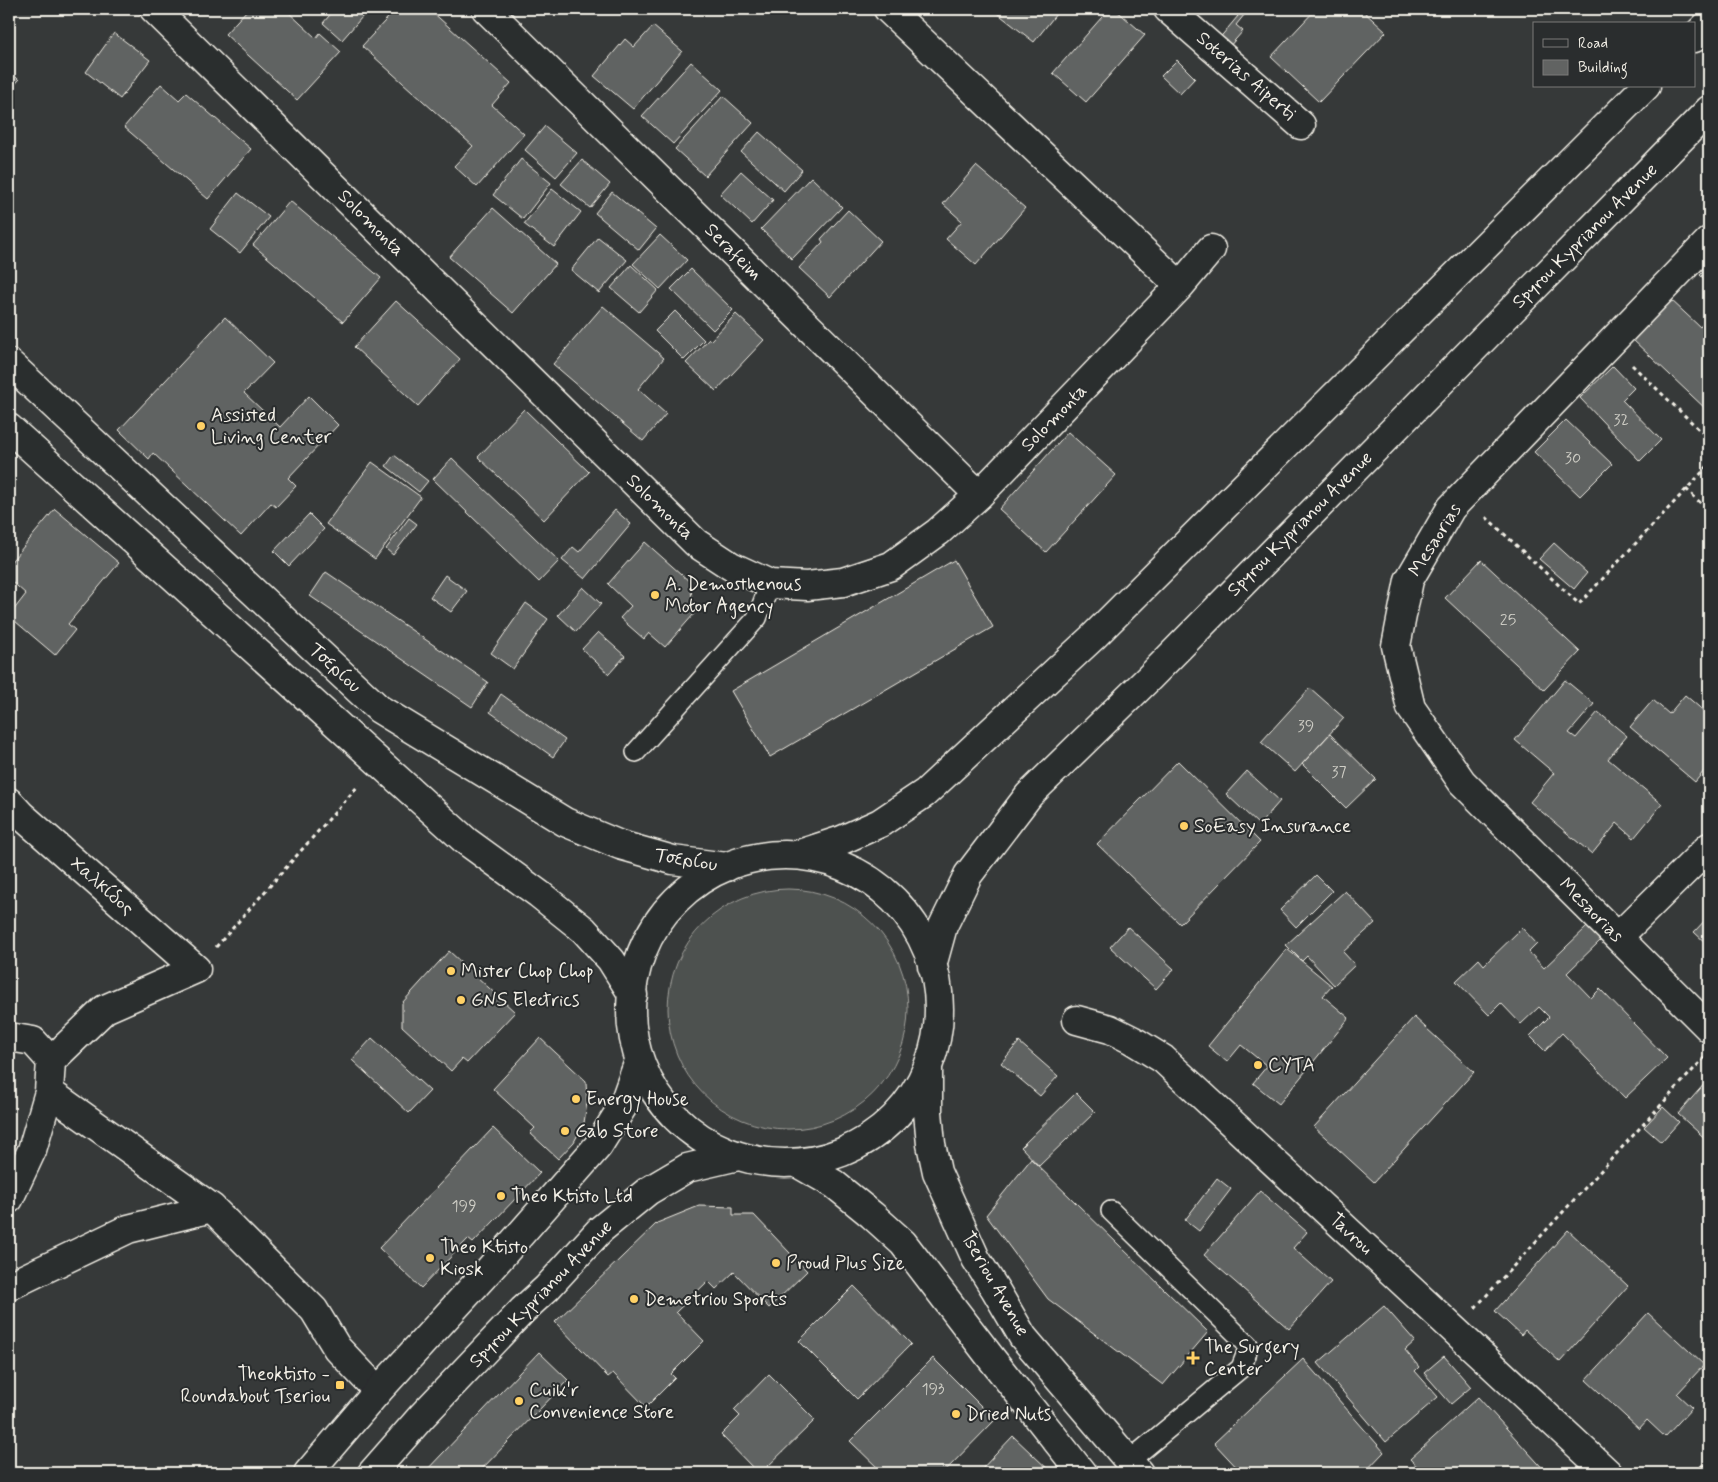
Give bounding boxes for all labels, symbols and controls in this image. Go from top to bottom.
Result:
legend [1533,22,1696,88]
street label: Soterias Aiperti [1191,26,1301,126]
text: Road [1578,34,1608,54]
text: Building [1578,58,1628,79]
street label: Spyrou Kyprianou Avenue [1507,158,1663,314]
street label: Solomonta [332,184,410,262]
street label: Serafeim [699,218,767,286]
street label: Solomonta [1015,379,1093,457]
place label: Assisted Living Center [211,403,331,451]
house number: 32 [1613,410,1629,431]
marker: Assisted Living Center [195,420,207,432]
street label: Spyrou Kyprianou Avenue [1222,446,1378,602]
house number: 30 [1565,448,1581,469]
street label: Solomonta [621,468,699,546]
street label: Mesaorias [1403,498,1468,581]
place label: A. Demosthenous Motor Agency [665,572,802,620]
marker: A. Demosthenous Motor Agency [649,589,661,601]
house number: 25 [1500,610,1516,631]
street label: Τσερίου [303,637,367,699]
house number: 39 [1298,716,1314,737]
house number: 37 [1331,762,1347,783]
place label: SoEasy Insurance [1194,814,1351,839]
marker: SoEasy Insurance [1178,820,1190,832]
street label: Τσερίου [653,842,719,878]
street label: Χαλκίδος [65,851,139,921]
street label: Mesaorias [1553,872,1629,948]
place label: Mister Chop Chop [461,959,594,984]
marker: Mister Chop Chop [445,965,457,977]
place label: GNS Electrics [471,988,579,1013]
marker: GNS Electrics [455,994,467,1006]
place label: CYTA [1268,1053,1315,1078]
marker: CYTA [1252,1059,1264,1071]
place label: Energy House [586,1087,689,1114]
marker: Energy House [570,1093,582,1105]
place label: Gab Store [575,1119,659,1144]
marker: Gab Store [559,1125,571,1137]
place label: Theo Ktisto Ltd [511,1184,633,1209]
marker: Theo Ktisto Ltd [495,1190,507,1202]
house number: 199 [451,1196,477,1217]
street label: Tavrou [1324,1207,1378,1261]
street label: Spyrou Kyprianou Avenue [464,1215,618,1373]
street label: Tseriou Avenue [955,1227,1035,1341]
place label: Theo Ktisto Kiosk [440,1235,528,1282]
place label: Proud Plus Size [786,1251,905,1276]
marker: Theo Ktisto Kiosk [424,1252,436,1264]
marker: Proud Plus Size [770,1257,782,1269]
place label: Demetriou Sports [644,1287,787,1312]
marker: Demetriou Sports [628,1293,640,1305]
place label: The Surgery Center [1204,1335,1299,1382]
marker: The Surgery Center [1186,1351,1200,1365]
place label: Theoktisto - Roundabout Tseriou [180,1362,330,1409]
place label: Cuik'r Convenience Store [529,1378,674,1425]
marker: Theoktisto - Roundabout Tseriou [334,1379,346,1391]
house number: 193 [921,1379,945,1400]
marker: Cuik'r Convenience Store [513,1395,525,1407]
place label: Dried Nuts [966,1402,1051,1427]
marker: Dried Nuts [950,1408,962,1420]

